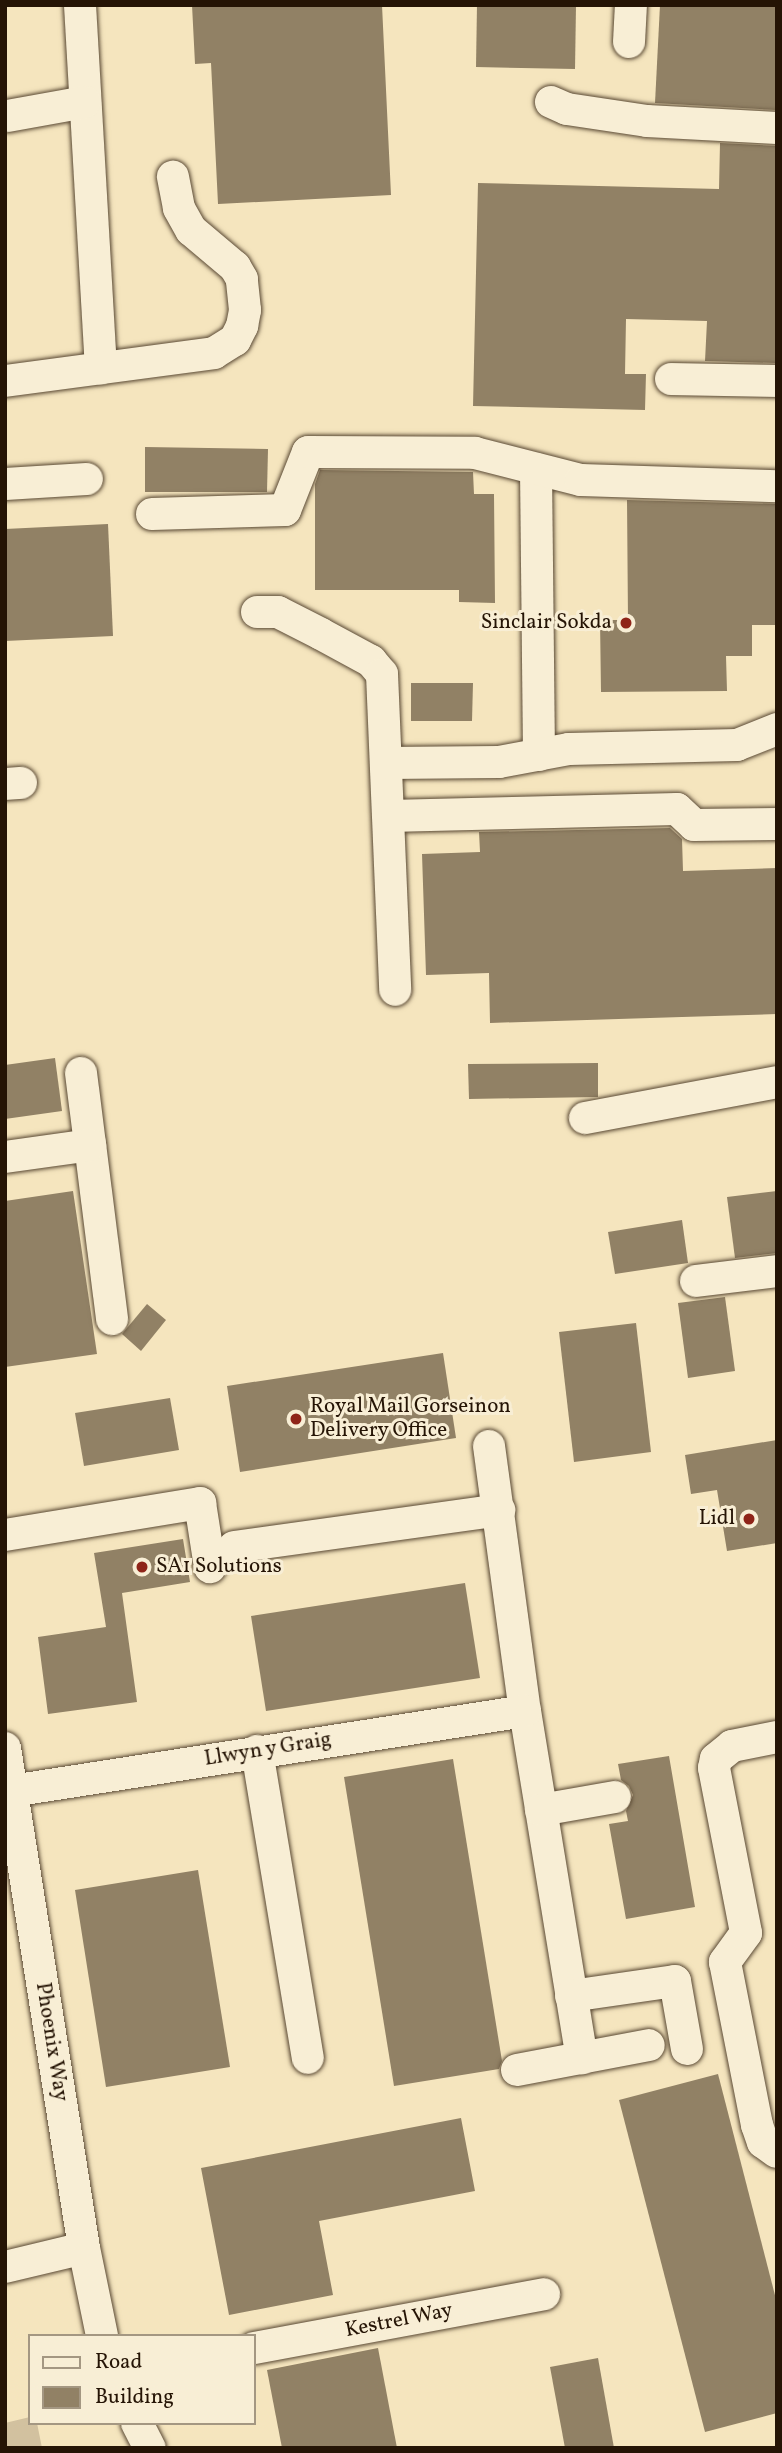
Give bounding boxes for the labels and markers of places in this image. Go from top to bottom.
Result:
place label: Sinclair Sokda [481,610,612,636]
marker: Sinclair Sokda [618,615,634,631]
place label: Royal Mail Gorseinon Delivery Office [310,1394,511,1444]
marker: Royal Mail Gorseinon Delivery Office [288,1411,304,1427]
place label: Lidl [699,1506,735,1532]
marker: Lidl [741,1511,757,1527]
place label: SA1 Solutions [156,1554,282,1580]
marker: SA1 Solutions [134,1559,150,1575]

